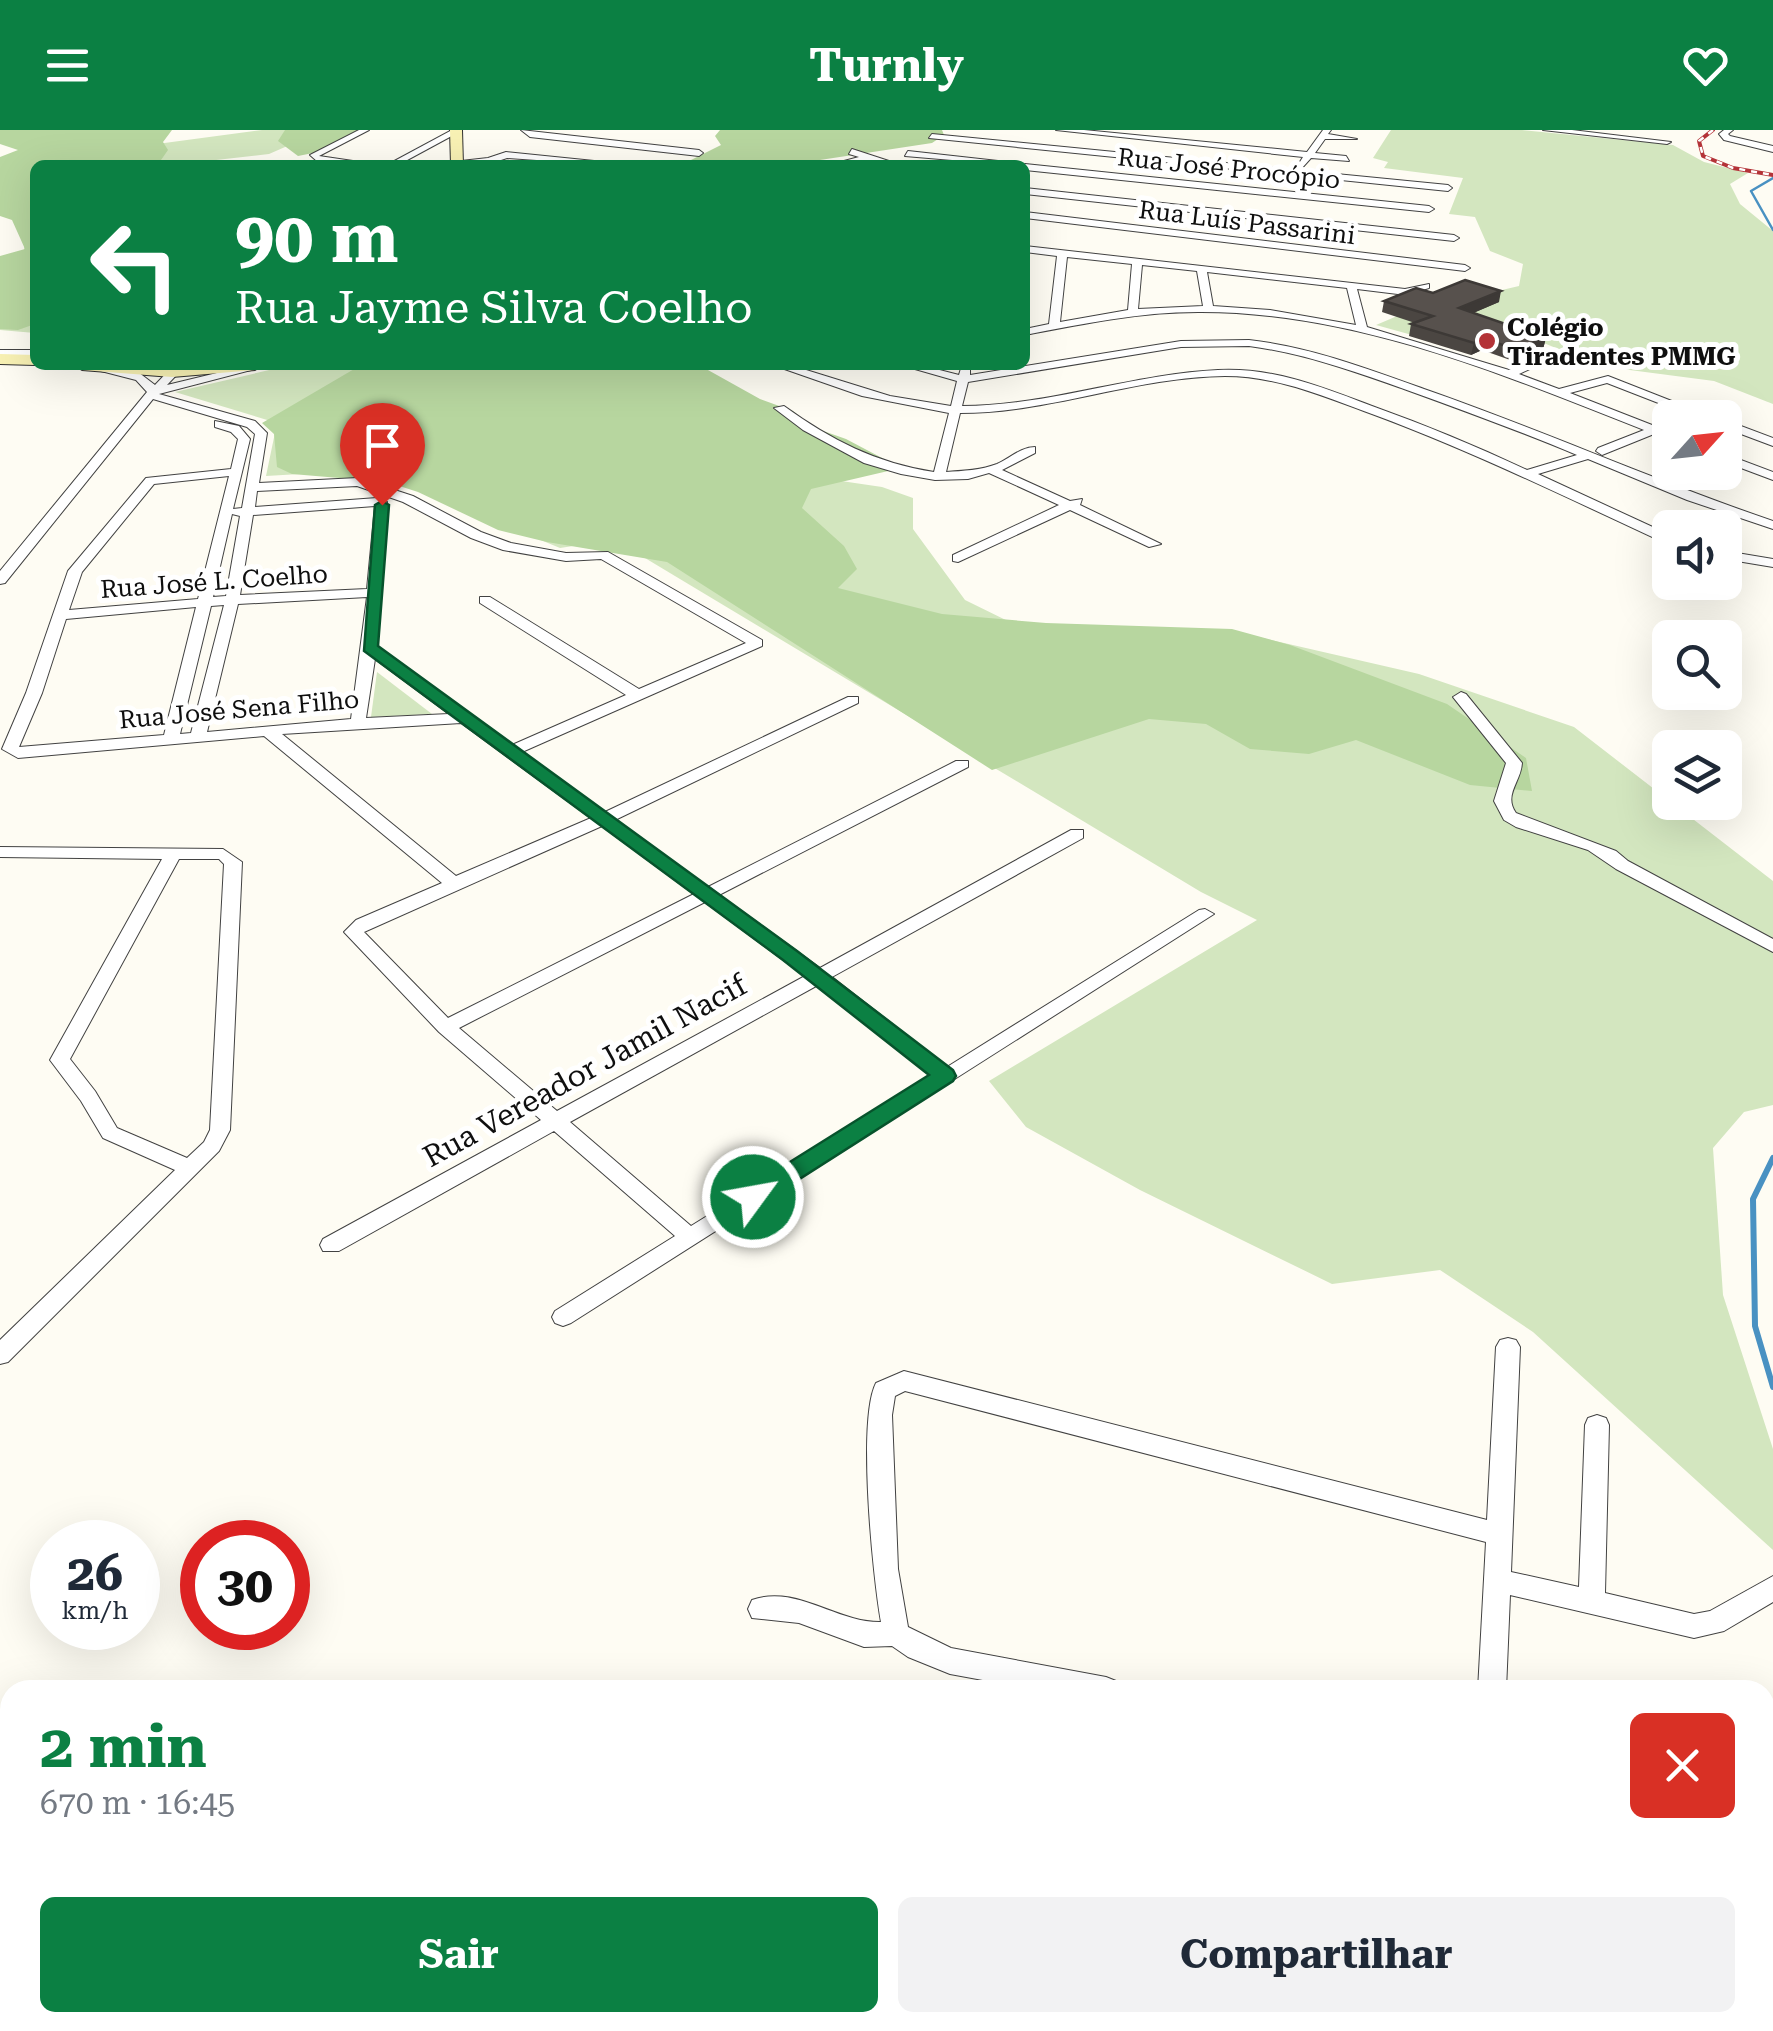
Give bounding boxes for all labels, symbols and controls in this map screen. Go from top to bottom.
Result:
icon: menu [40,38,95,93]
icon: heart [1678,38,1733,93]
text: Turnly [809,39,964,92]
street label: Rua José Procópio [1116,142,1342,195]
street label: Rua Luís Passarini [1137,195,1357,250]
text: 90 m [235,197,399,279]
icon: left [70,200,200,330]
text: Rua Jayme Silva Coelho [235,281,753,334]
place label: Colégio Tiradentes PMMG [1507,313,1736,371]
marker: Colégio Tiradentes PMMG [1476,330,1498,352]
north arrow [1652,400,1742,490]
map controls [1652,400,1742,820]
pin [340,403,425,506]
icon: arrive [355,418,410,473]
button: sound [1652,510,1742,600]
street label: Rua José L. Coelho [99,559,329,604]
button: search [1652,620,1742,710]
street label: Rua José Sena Filho [118,685,360,734]
button: layers [1652,730,1742,820]
street label: Rua Vereador Jamil Nacif [417,966,754,1174]
position arrow [701,1145,805,1249]
speed limit sign: 30 [180,1520,310,1650]
text: 26 [67,1544,123,1602]
text: km/h [62,1596,128,1625]
text: 2 min [40,1711,207,1782]
button: close [1630,1713,1735,1818]
text: 670 m · 16:45 [40,1784,235,1822]
button: Sair [40,1897,878,2012]
button: Compartilhar [898,1897,1735,2012]

